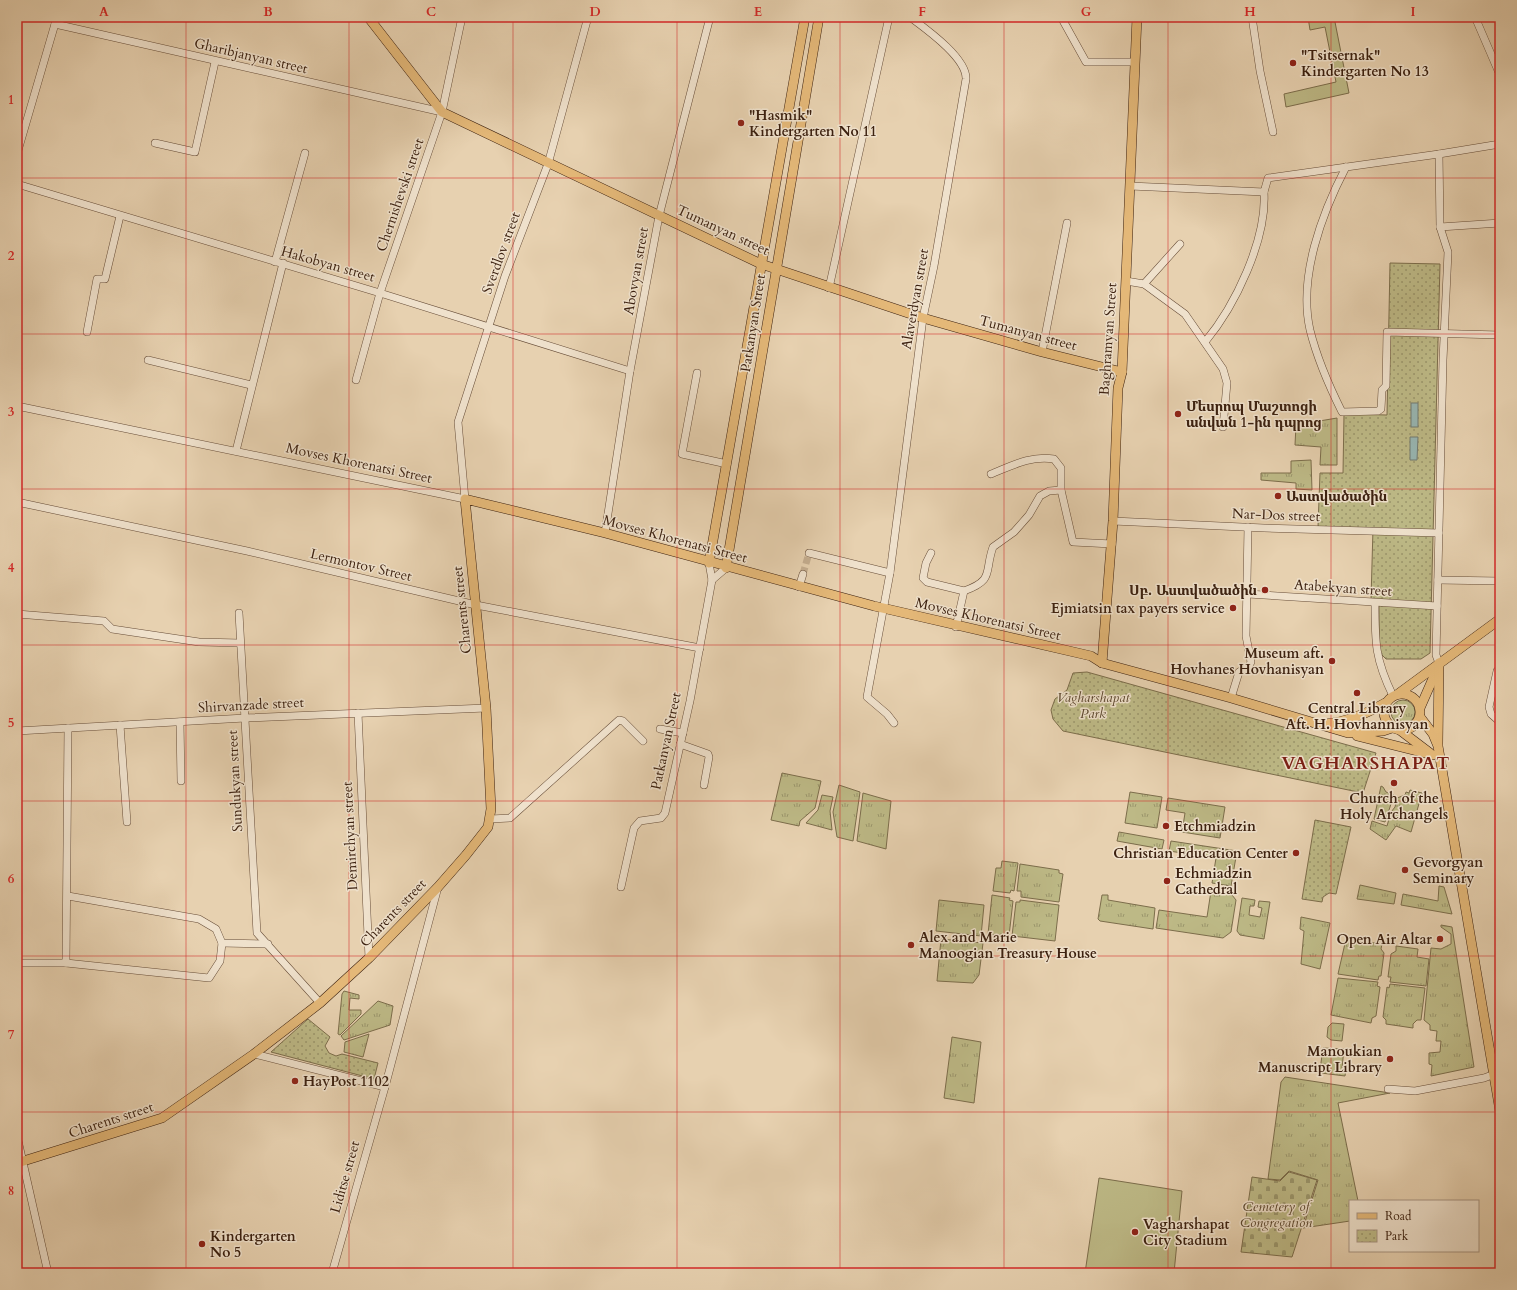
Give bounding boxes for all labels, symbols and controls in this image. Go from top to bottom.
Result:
text: A [99,3,109,21]
text: B [263,3,273,21]
text: C [426,3,436,21]
text: D [589,3,601,21]
text: E [754,3,762,21]
text: F [918,3,926,21]
text: G [1081,3,1092,21]
text: H [1244,3,1256,21]
text: I [1410,3,1416,21]
street label: Gharibjanyan street [192,34,310,78]
place label: "Tsitsernak" Kindergarten No 13 [1301,46,1429,81]
marker: "Tsitsernak" Kindergarten No 13 [1288,58,1298,68]
text: 1 [8,91,14,109]
place label: "Hasmik" Kindergarten No 11 [749,106,877,141]
marker: "Hasmik" Kindergarten No 11 [736,118,746,128]
street label: Chernishevski street [372,135,429,254]
street label: Tumanyan street [674,200,773,260]
street label: Sverdlov street [477,209,525,297]
street label: Abovyan street [619,225,653,316]
street label: Hakobyan street [279,242,378,287]
text: 2 [8,247,15,265]
street label: Alaverdyan street [897,247,933,351]
street label: Patkanyan Street [736,272,770,373]
street label: Baghramyan Street [1095,281,1121,396]
street label: Tumanyan street [977,311,1079,355]
place label: Մեսրոպ Մաշտոցի անվան 1-ին դպրոց [1186,397,1322,432]
text: 3 [8,403,15,421]
marker: Մեսրոպ Մաշտոցի անվան 1-ին դպրոց [1173,409,1183,419]
street label: Movses Khorenatsi Street [284,438,434,488]
place label: Աստվածածին [1286,487,1387,506]
marker: Աստվածածին [1273,491,1283,501]
street label: Nar-Dos street [1232,504,1321,526]
street label: Movses Khorenatsi Street [601,511,750,568]
street label: Lermontov Street [308,544,414,586]
text: 4 [8,559,15,577]
street label: Charents street [448,565,476,655]
street label: Atabekyan street [1293,575,1393,601]
place label: Սբ. Աստվածածին [1129,581,1257,600]
marker: Սբ. Աստվածածին [1260,585,1270,595]
street label: Movses Khorenatsi Street [913,593,1063,645]
place label: Ejmiatsin tax payers service [1051,599,1225,618]
marker: Ejmiatsin tax payers service [1228,603,1238,613]
place label: Museum aft. Hovhanes Hovhanisyan [1170,644,1324,679]
marker: Museum aft. Hovhanes Hovhanisyan [1327,656,1337,666]
park label: Vagharshapat Park [1057,688,1130,723]
marker: Central Library Aft. H. Hovhannisyan [1352,688,1362,698]
street label: Patkanyan Street [646,690,686,791]
street label: Shirvanzade street [198,693,305,717]
place label: Central Library Aft. H. Hovhannisyan [1286,699,1428,734]
text: 5 [8,714,14,732]
street label: Sundukyan street [223,729,247,832]
district label: VAGHARSHAPAT [1282,751,1450,776]
marker: Church of the Holy Archangels [1389,778,1399,788]
street label: Demirchyan street [338,780,362,891]
place label: Church of the Holy Archangels [1340,789,1448,824]
place label: Etchmiadzin [1174,817,1256,836]
marker: Etchmiadzin [1161,821,1171,831]
place label: Christian Education Center [1113,844,1288,863]
marker: Christian Education Center [1291,848,1301,858]
place label: Gevorgyan Seminary [1413,853,1483,888]
place label: Echmiadzin Cathedral [1175,864,1252,899]
marker: Gevorgyan Seminary [1400,865,1410,875]
text: 6 [8,870,15,888]
street label: Charents street [356,874,431,951]
marker: Echmiadzin Cathedral [1162,876,1172,886]
place label: Alex and Marie Manoogian Treasury House [919,928,1097,963]
place label: Open Air Altar [1336,930,1432,949]
marker: Open Air Altar [1435,934,1445,944]
marker: Alex and Marie Manoogian Treasury House [906,940,916,950]
text: 7 [8,1026,15,1044]
place label: Manoukian Manuscript Library [1258,1042,1382,1077]
marker: Manoukian Manuscript Library [1385,1054,1395,1064]
place label: HayPost 1102 [303,1072,389,1091]
marker: HayPost 1102 [290,1076,300,1086]
street label: Charents street [66,1097,156,1143]
street label: Liditse street [326,1138,365,1215]
text: 8 [8,1182,14,1200]
park label: Cemetery of Congregation [1240,1197,1312,1232]
legend [1349,1200,1479,1252]
text: Road [1385,1208,1412,1224]
place label: Vagharshapat City Stadium [1143,1215,1229,1250]
place label: Kindergarten No 5 [210,1227,296,1262]
marker: Vagharshapat City Stadium [1130,1227,1140,1237]
text: Park [1385,1228,1409,1244]
marker: Kindergarten No 5 [197,1239,207,1249]

